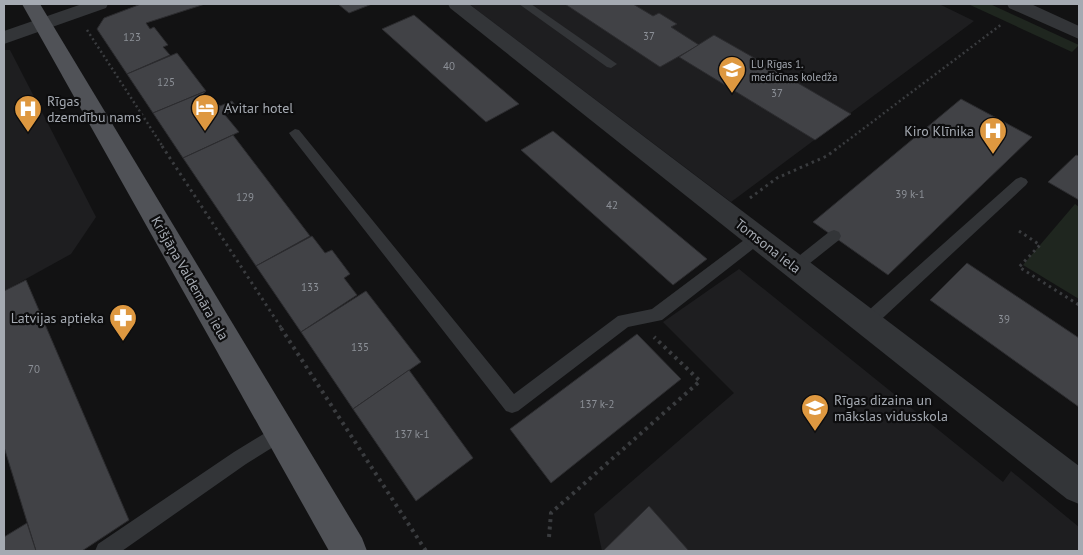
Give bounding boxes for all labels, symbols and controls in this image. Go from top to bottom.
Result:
house number: 37 [643,29,655,43]
house number: 123 [123,30,141,44]
school or university icon: LU Rīgas 1. medicīnas koledža [717,55,747,94]
place label: LU Rīgas 1. medicīnas koledža [751,57,837,84]
house number: 40 [443,59,455,73]
house number: 125 [157,75,175,89]
house number: 37 [771,86,783,100]
place label: Rīgas dzemdību nams [47,92,141,126]
hotel icon: Avitar hotel [190,93,220,132]
hospital icon: Rīgas dzemdību nams [13,94,43,133]
place label: Avitar hotel [224,99,293,117]
hospital icon: Kiro Klīnika [978,116,1008,155]
place label: Kiro Klīnika [904,122,974,140]
house number: 39 k-1 [895,187,925,201]
house number: 129 [236,190,254,204]
house number: 42 [606,198,618,212]
street label: Krišjāņa Valdemāra iela [147,213,233,343]
street label: Tomsona iela [732,215,805,277]
house number: 133 [301,280,319,294]
pharmacy icon: Latvijas aptieka [108,303,138,342]
place label: Latvijas aptieka [11,309,104,327]
house number: 39 [998,312,1010,326]
house number: 135 [351,340,369,354]
house number: 70 [28,362,40,376]
place label: Rīgas dizaina un mākslas vidusskola [834,391,948,425]
school or university icon: Rīgas dizaina un mākslas vidusskola [800,393,830,432]
house number: 137 k-2 [579,397,615,411]
house number: 137 k-1 [394,427,430,441]

